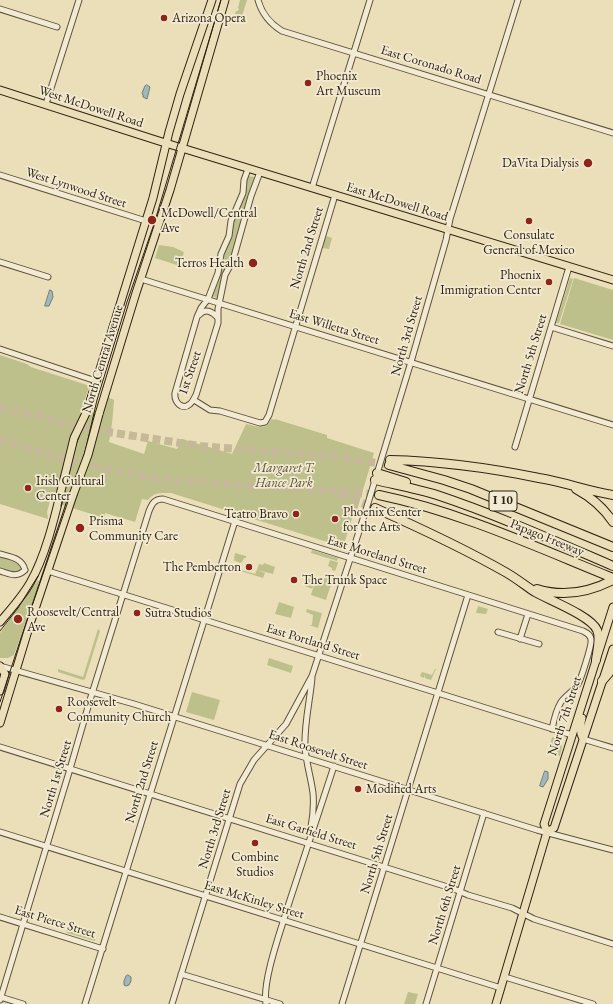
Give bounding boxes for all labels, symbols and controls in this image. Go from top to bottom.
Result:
place label: Arizona Opera [172,10,246,26]
marker: Arizona Opera [159,13,169,23]
street label: East Coronado Road [379,42,483,88]
place label: Phoenix Art Museum [316,68,381,99]
marker: Phoenix Art Museum [303,78,313,88]
street label: West McDowell Road [37,83,145,131]
place label: DaVita Dialysis [502,155,579,171]
marker: DaVita Dialysis [582,157,594,169]
street label: West Lynwood Street [24,164,128,212]
street label: East McDowell Road [344,179,450,225]
place label: McDowell/Central Ave [161,205,257,236]
street label: North 2nd Street [287,205,327,291]
marker: McDowell/Central Ave [146,214,158,226]
marker: Consulate General of Mexico [524,216,534,226]
place label: Consulate General of Mexico [483,227,575,258]
place label: Terros Health [175,255,244,271]
marker: Terros Health [247,257,259,269]
place label: Phoenix Immigration Center [440,267,541,298]
marker: Phoenix Immigration Center [544,277,554,287]
street label: North 3rd Street [388,294,426,378]
street label: North Central Avenue [79,303,127,415]
street label: East Willetta Street [287,306,381,348]
street label: North 5th Street [511,312,551,396]
street label: 1st Street [175,349,205,397]
park label: Margaret T. Hance Park [253,460,315,491]
place label: Irish Cultural Center [36,473,104,504]
marker: Irish Cultural Center [23,483,33,493]
road number: I 10 [489,491,517,511]
place label: Phoenix Center for the Arts [343,504,421,535]
place label: Teatro Bravo [224,506,288,522]
marker: Teatro Bravo [291,509,301,519]
place label: Prisma Community Care [89,513,178,544]
marker: Phoenix Center for the Arts [330,514,340,524]
street label: Papago Freeway [508,516,586,560]
marker: Prisma Community Care [74,522,86,534]
street label: East Moreland Street [325,532,429,578]
place label: The Pemberton [163,559,241,575]
marker: The Pemberton [244,562,254,572]
place label: The Trunk Space [302,572,387,588]
marker: The Trunk Space [289,575,299,585]
place label: Roosevelt/Central Ave [27,604,119,635]
place label: Sutra Studios [145,605,211,621]
marker: Sutra Studios [132,608,142,618]
marker: Roosevelt/Central Ave [12,613,24,625]
street label: East Portland Street [264,620,362,664]
street label: North 7th Street [545,674,585,758]
place label: Roosevelt Community Church [67,694,171,725]
marker: Roosevelt Community Church [54,704,64,714]
street label: East Roosevelt Street [266,727,370,773]
street label: North 1st Street [37,738,75,820]
street label: North 2nd Street [122,739,162,825]
place label: Modified Arts [366,781,436,797]
marker: Modified Arts [353,784,363,794]
street label: North 3rd Street [195,787,235,871]
street label: East Garfield Street [263,811,359,853]
street label: North 5th Street [357,812,397,896]
marker: Combine Studios [250,838,260,848]
place label: Combine Studios [231,849,279,880]
street label: North 6th Street [425,863,465,947]
street label: East McKinley Street [202,877,306,923]
street label: East Pierce Street [13,902,97,942]

